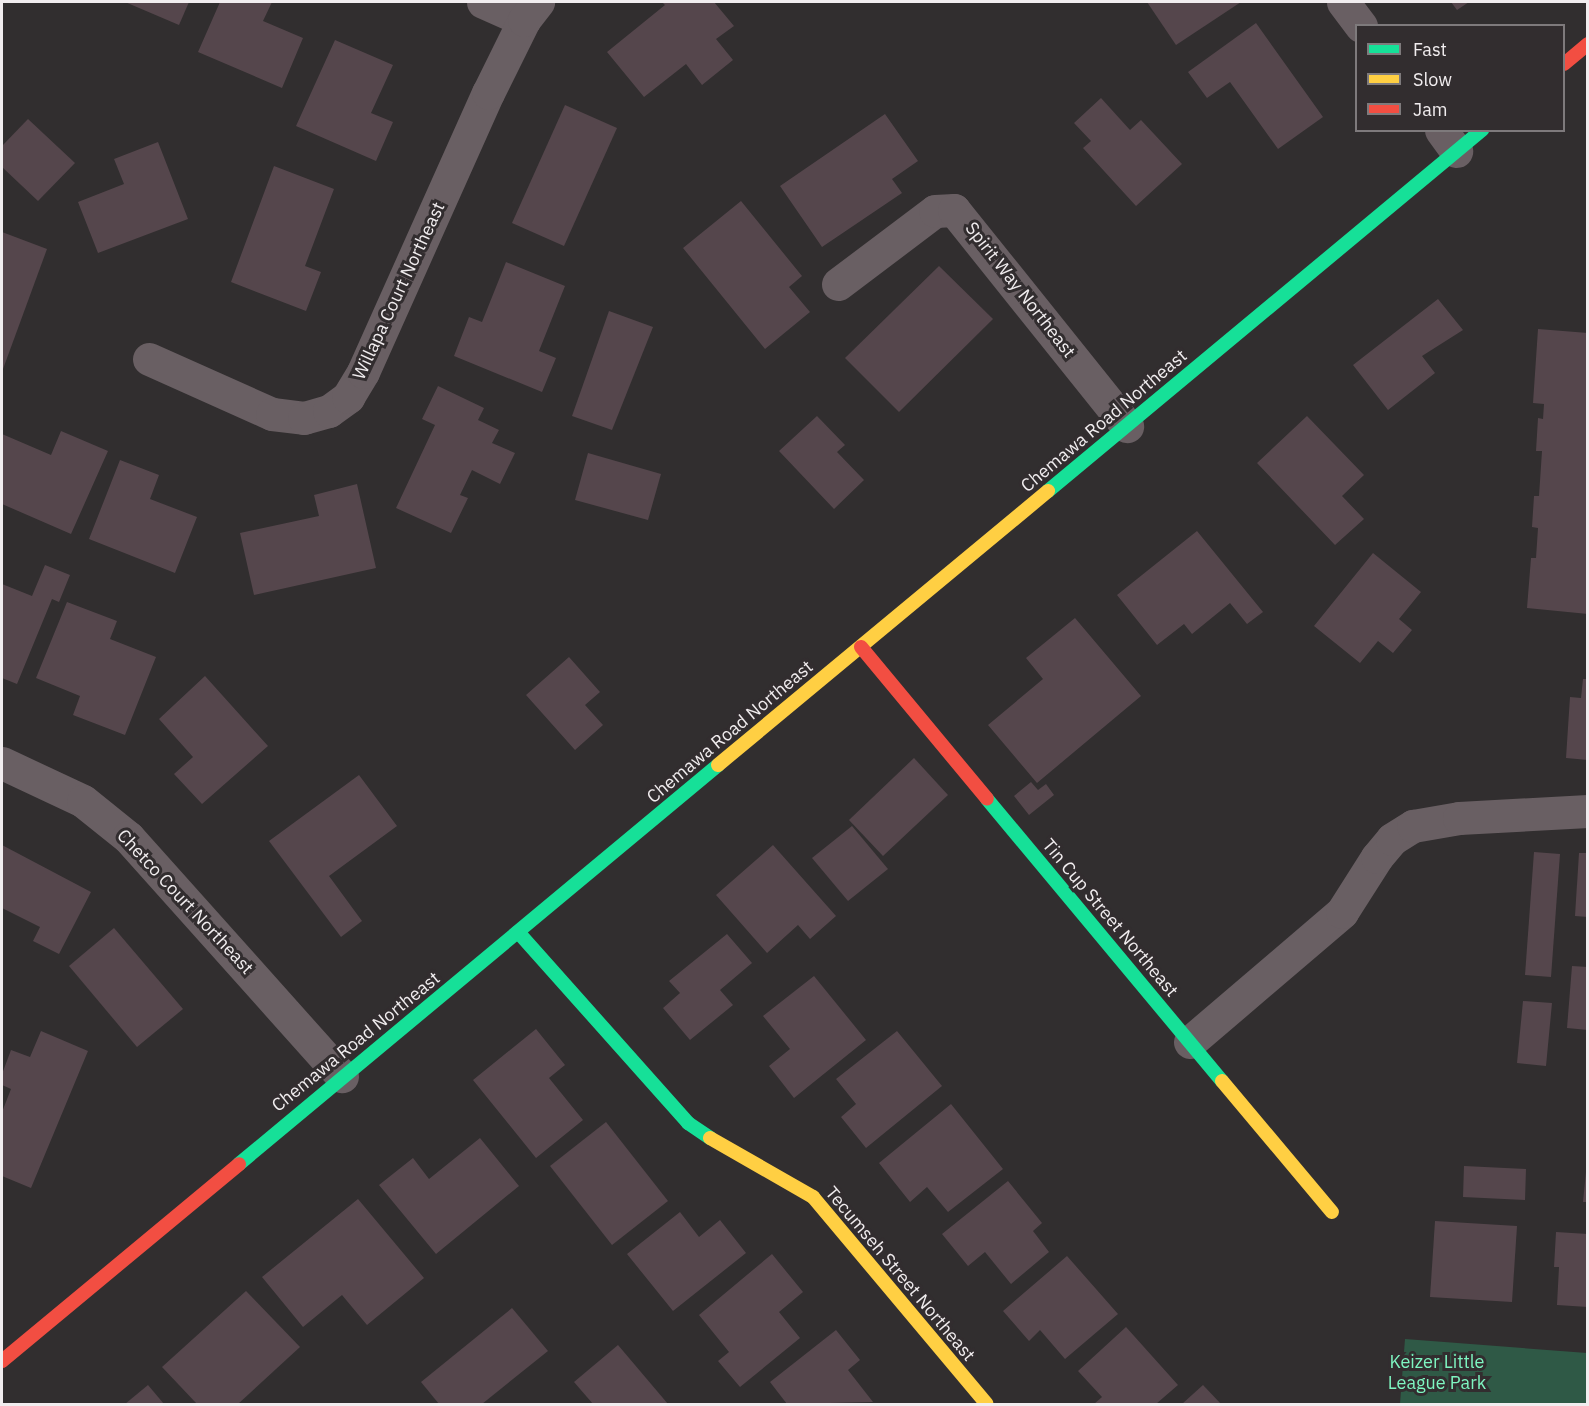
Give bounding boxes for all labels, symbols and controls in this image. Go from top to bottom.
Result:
legend [1355,24,1565,132]
text: Fast [1413,38,1447,61]
text: Slow [1413,68,1452,91]
text: Jam [1413,98,1448,121]
street label: Willapa Court Northeast [348,199,450,383]
street label: Spirit Way Northeast [960,218,1080,362]
street label: Chemawa Road Northeast [1017,345,1191,497]
street label: Chemawa Road Northeast [643,656,817,808]
street label: Chetco Court Northeast [112,825,258,979]
street label: Tin Cup Street Northeast [1038,835,1182,1001]
street label: Chemawa Road Northeast [268,967,444,1117]
street label: Tecumseh Street Northeast [821,1182,979,1366]
park label: Keizer Little League Park [1388,1352,1486,1394]

